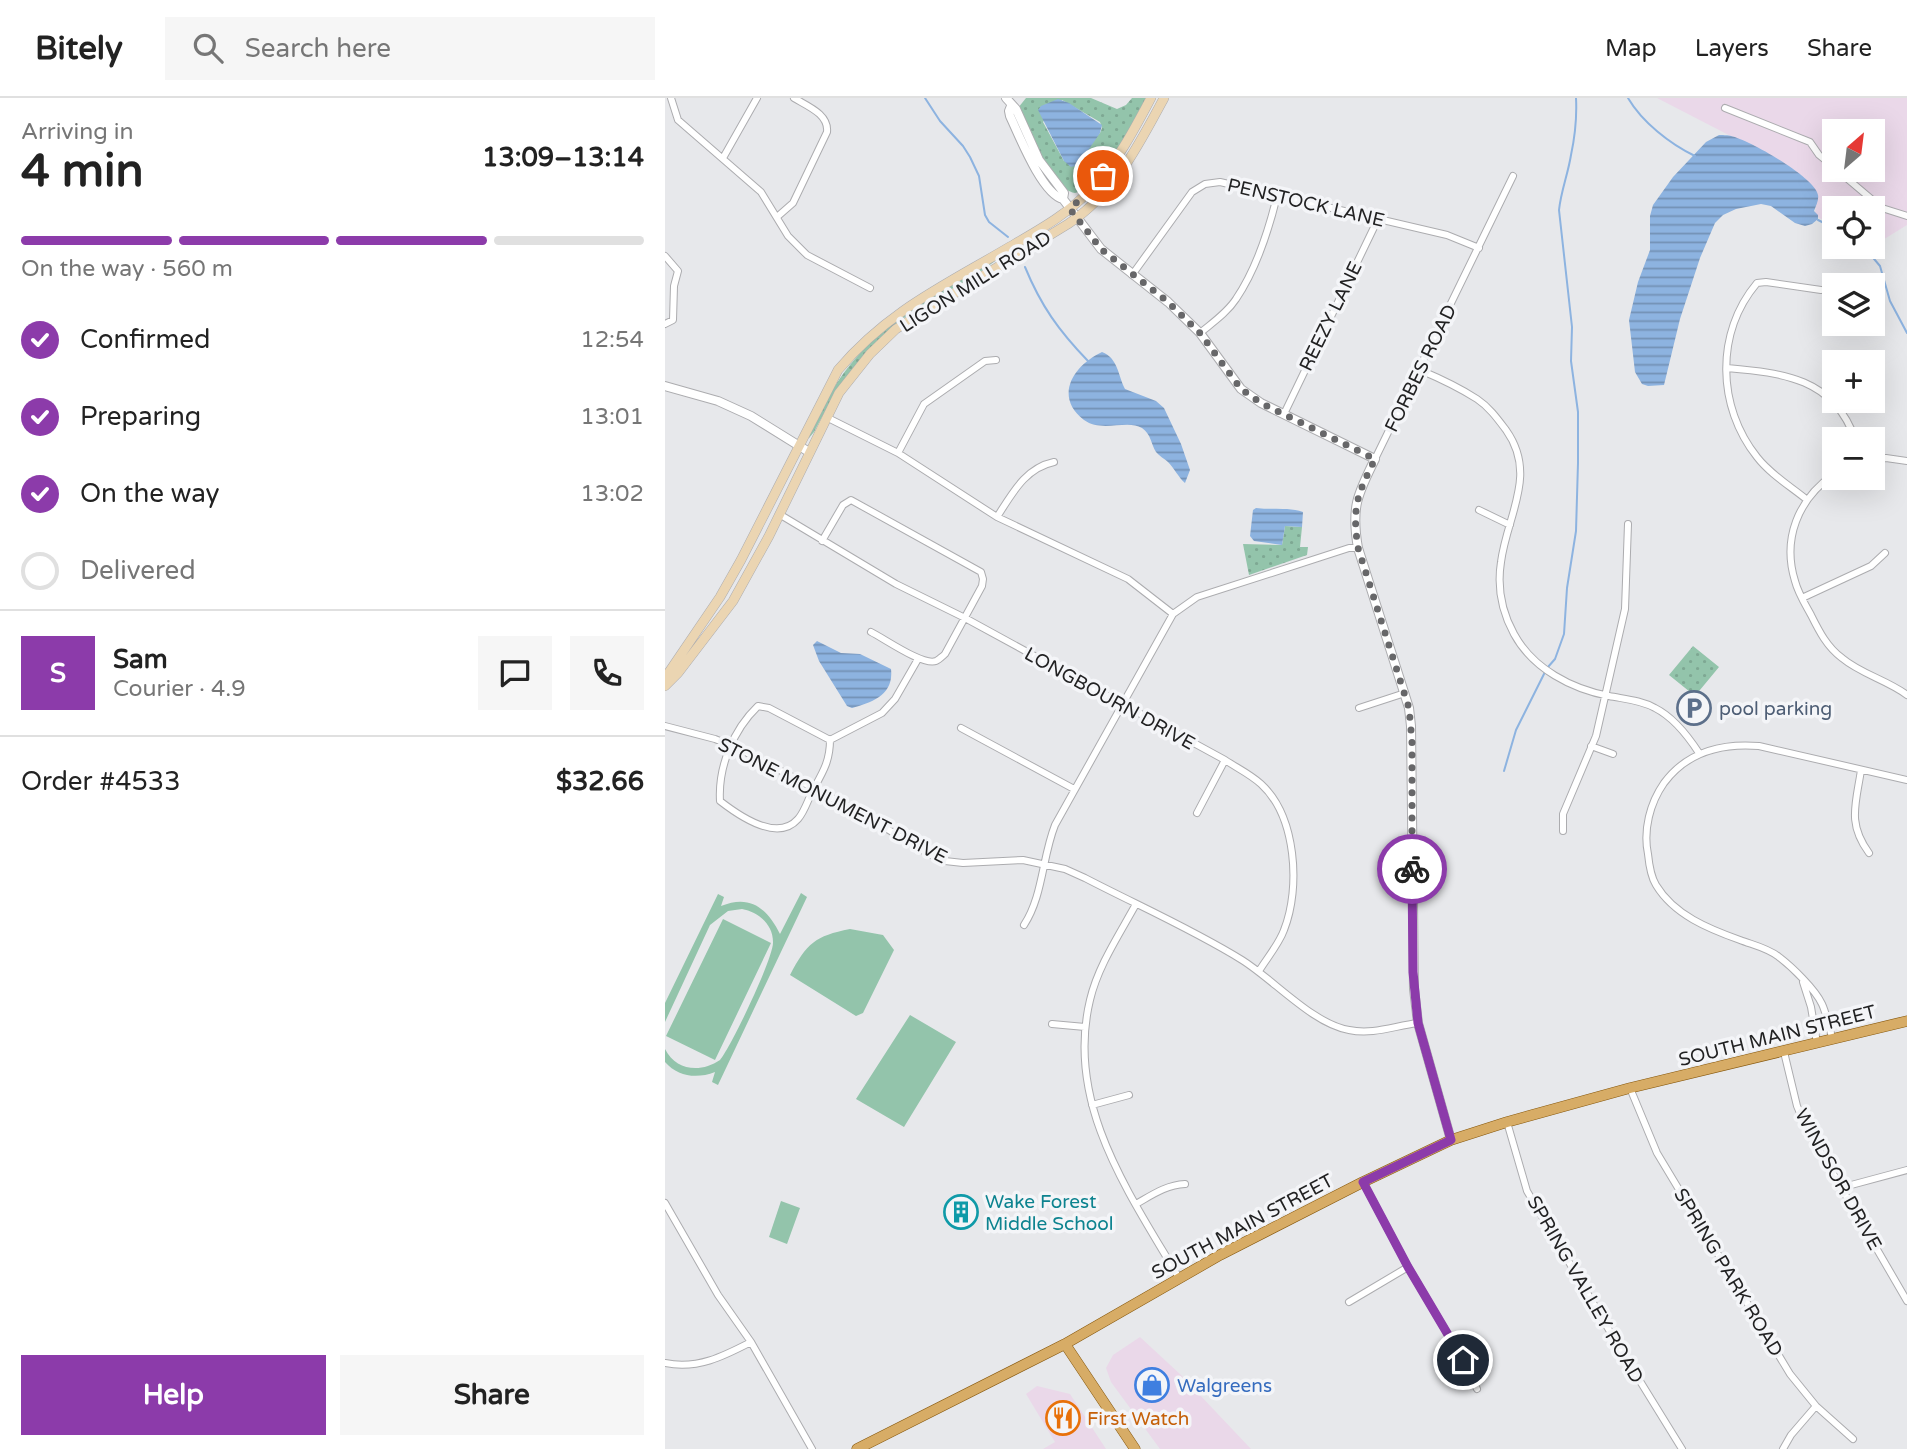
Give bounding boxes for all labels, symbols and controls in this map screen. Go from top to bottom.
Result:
search box [165,17,655,80]
text: Bitely [35,29,123,68]
icon: search [189,29,227,67]
text: Search here [245,33,391,64]
text: Map [1605,34,1657,63]
text: Layers [1695,34,1769,63]
text: Share [1807,34,1872,63]
text: Arriving in [21,118,134,146]
north arrow [1822,119,1885,182]
map controls [1822,119,1885,490]
text: 13:09–13:14 [482,142,644,173]
text: 4 min [21,144,144,199]
pin [1073,146,1133,206]
icon: bag [1084,157,1122,195]
street label: PENSTOCK LANE [1225,174,1387,232]
button: locate [1822,196,1885,259]
street label: LIGON MILL ROAD [896,226,1055,337]
text: On the way · 560 m [21,255,233,283]
street label: REEZY LANE [1295,258,1367,375]
button: layers [1822,273,1885,336]
street label: FORBES ROAD [1381,301,1461,436]
icon: check [21,321,59,359]
text: Confirmed [80,324,210,355]
text: 12:54 [580,326,644,354]
button: + [1822,350,1885,413]
icon: check [21,398,59,436]
text: Preparing [80,401,201,432]
text: 13:01 [580,403,644,431]
button: − [1822,427,1885,490]
icon: check [21,475,59,513]
text: On the way [80,478,220,509]
text: 13:02 [580,480,644,508]
text: Delivered [80,555,196,586]
button: chat [478,636,552,710]
button: phone [570,636,644,710]
street label: LONGBOURN DRIVE [1021,643,1198,755]
text: Sam [113,644,168,675]
text: S [50,658,66,689]
text: Courier · 4.9 [113,675,246,703]
parking icon: pool parking [1675,689,1713,727]
place label: pool parking [1719,698,1832,720]
street label: STONE MONUMENT DRIVE [714,733,951,868]
text: Order #4533 [21,766,181,797]
text: $32.66 [556,766,644,797]
courier [1377,834,1447,904]
icon: bike [1393,850,1431,888]
street label: SOUTH MAIN STREET [1676,1001,1879,1071]
street label: WINDSOR DRIVE [1790,1105,1886,1254]
street label: SOUTH MAIN STREET [1148,1169,1337,1284]
street label: SPRING PARK ROAD [1669,1184,1787,1361]
place label: Wake Forest Middle School [985,1191,1114,1235]
street label: SPRING VALLEY ROAD [1522,1192,1648,1387]
building icon: Wake Forest Middle School [942,1193,980,1231]
pin [1433,1330,1493,1390]
icon: home [1444,1341,1482,1379]
button: Help [21,1355,326,1435]
button: Share [340,1355,644,1435]
shop icon: Walgreens [1133,1366,1171,1404]
place label: Walgreens [1177,1375,1272,1397]
restaurant icon: First Watch [1044,1399,1082,1437]
place label: First Watch [1087,1408,1189,1430]

